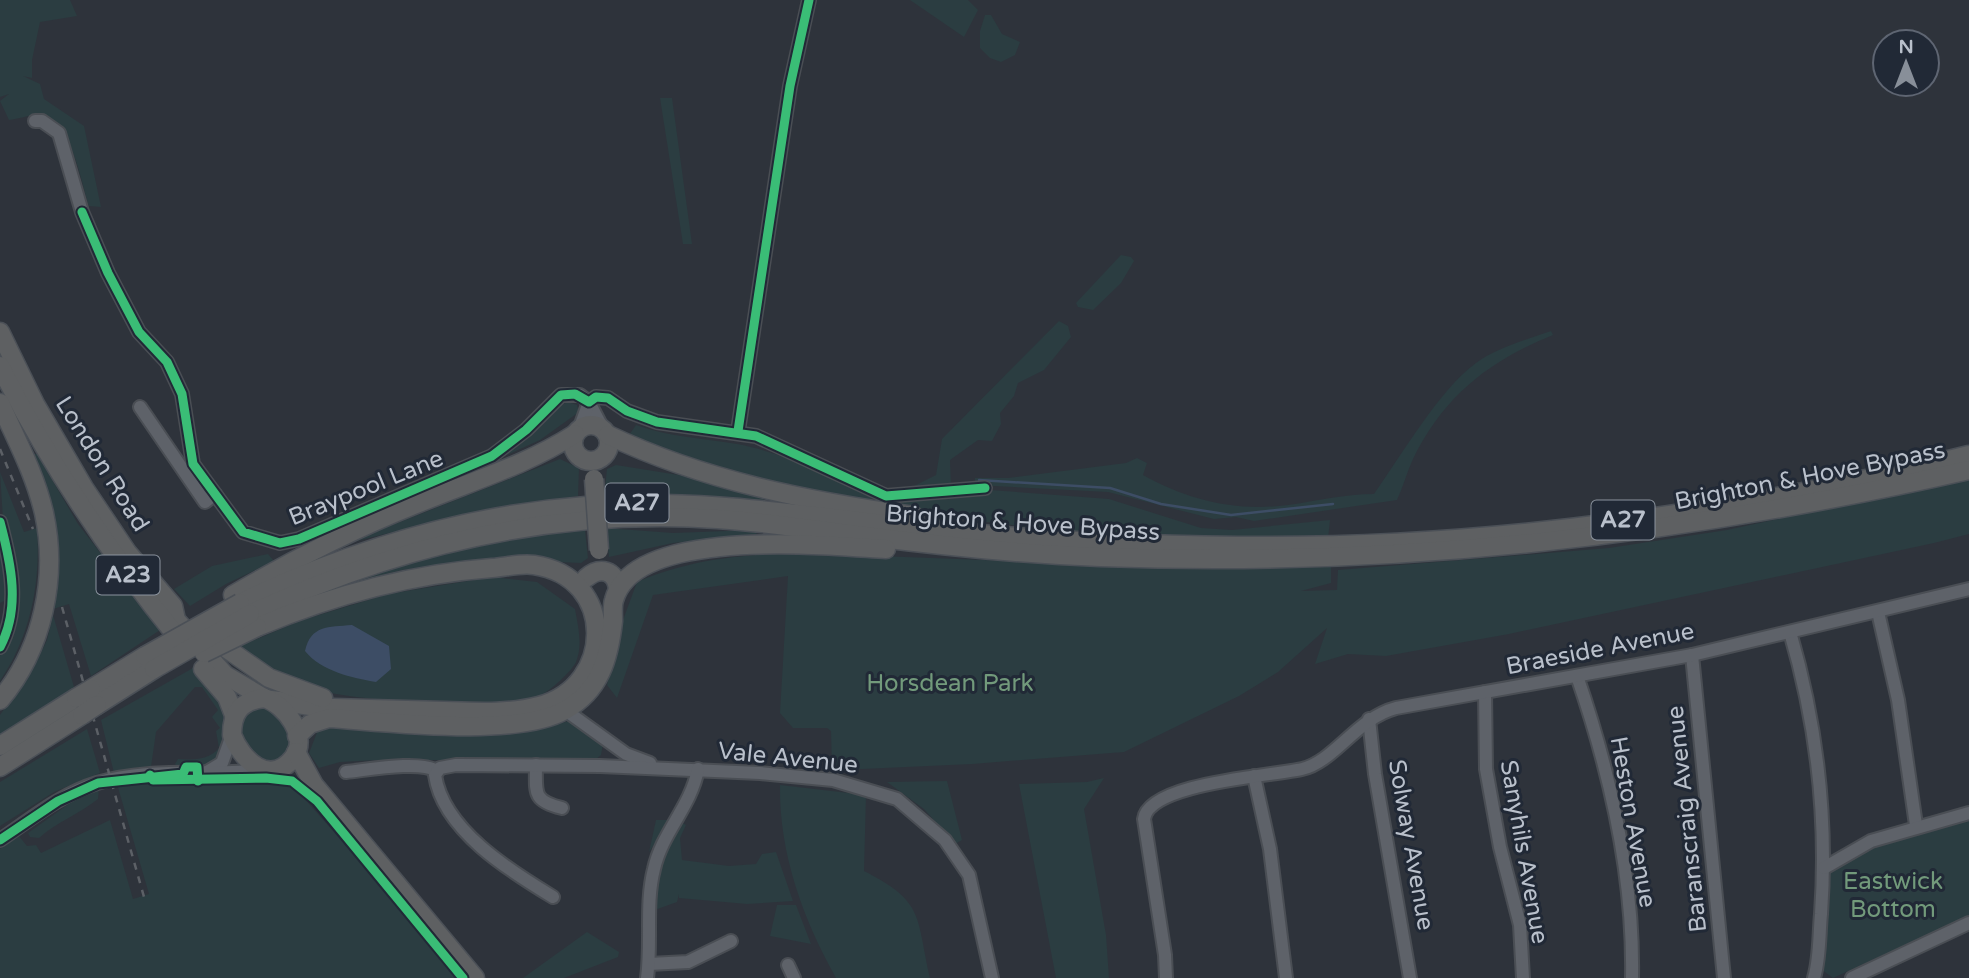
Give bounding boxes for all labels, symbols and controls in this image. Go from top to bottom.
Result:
north arrow [1871,28,1941,98]
text: N [1898,36,1914,58]
street label: London Road [49,391,155,537]
street label: Brighton & Hove Bypass [1672,436,1948,516]
street label: Braypool Lane [285,444,447,532]
road number: A27 [606,484,668,523]
street label: Brighton & Hove Bypass [885,499,1161,547]
road number: A27 [1592,500,1654,540]
road number: A23 [96,555,160,594]
street label: Braeside Avenue [1503,617,1697,681]
park label: Horsdean Park [866,669,1034,698]
street label: Baranscraig Avenue [1661,704,1713,934]
street label: Heston Avenue [1604,734,1662,910]
street label: Vale Avenue [717,736,859,780]
street label: Solway Avenue [1382,758,1440,932]
street label: Sanyhils Avenue [1494,758,1554,946]
park label: Eastwick Bottom [1843,867,1943,924]

